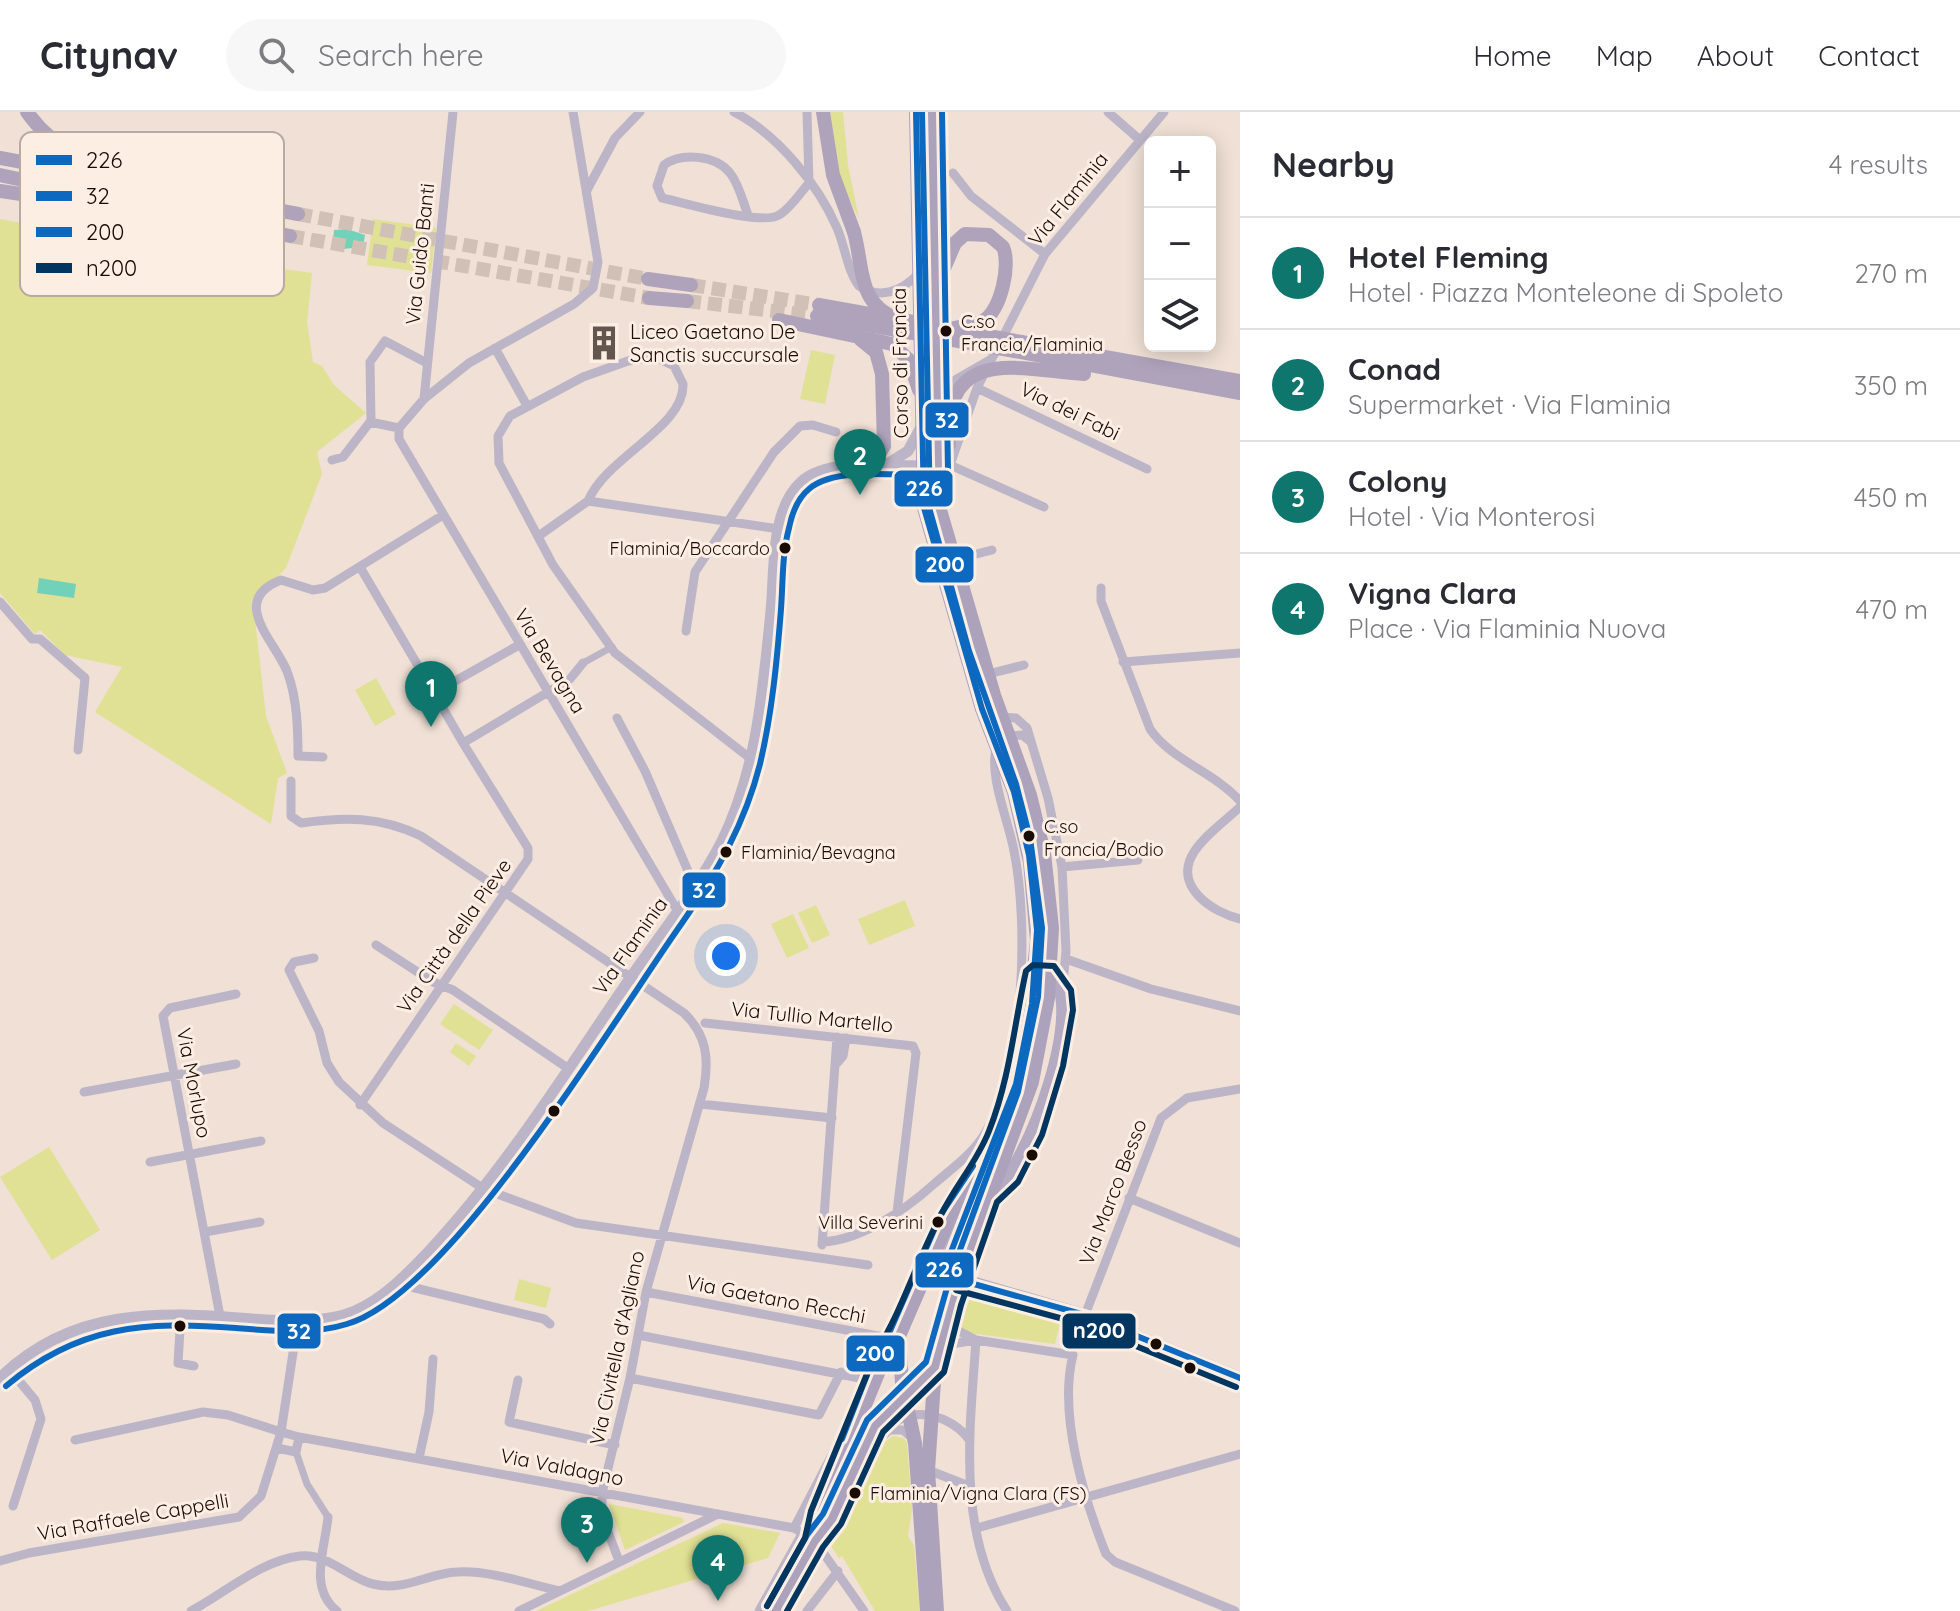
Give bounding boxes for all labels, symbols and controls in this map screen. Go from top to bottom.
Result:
search box [226,19,786,91]
text: Citynav [40,31,178,79]
icon: search [254,33,298,77]
text: Search here [318,36,484,74]
text: Home [1473,38,1552,73]
text: Map [1596,38,1653,73]
text: About [1697,38,1774,73]
text: Contact [1818,38,1920,73]
legend [20,132,284,296]
map controls [1144,136,1216,352]
button: + [1144,136,1216,208]
text: Nearby [1272,143,1395,186]
text: 226 [86,146,122,174]
street label: Via Flaminia [1022,147,1113,251]
text: 4 results [1829,148,1928,181]
text: 32 [86,182,110,210]
street label: Via Guido Banti [400,182,439,326]
button: − [1144,208,1216,280]
text: 200 [86,218,124,246]
text: Hotel Fleming [1348,238,1549,276]
text: n200 [86,254,137,282]
text: 1 [1293,257,1303,290]
text: 270 m [1854,257,1928,290]
text: Hotel · Piazza Monteleone di Spoleto [1348,276,1783,309]
button: layers [1144,280,1216,352]
street label: Corso di Francia [886,287,913,439]
place label: C.so Francia/Flaminia [961,310,1103,356]
place label: Liceo Gaetano De Sanctis succursale [630,319,799,367]
marker: C.so Francia/Flaminia [938,323,954,339]
building icon: Liceo Gaetano De Sanctis succursale [585,324,623,362]
text: Conad [1348,350,1441,388]
text: 2 [1291,369,1305,402]
text: 350 m [1854,369,1928,402]
street label: Via dei Fabi [1016,376,1124,445]
text: Supermarket · Via Flaminia [1348,388,1671,421]
line badge: 32 [924,401,970,439]
text: 32 [935,406,959,434]
pin: 2 [834,429,886,495]
text: Colony [1348,462,1447,500]
line badge: 226 [893,469,954,508]
text: 226 [905,474,943,502]
text: 3 [1291,481,1305,514]
text: 450 m [1854,481,1928,514]
text: Hotel · Via Monterosi [1348,500,1595,533]
place label: Flaminia/Boccardo [609,537,770,560]
marker: Flaminia/Boccardo [777,540,793,556]
line badge: 200 [914,545,975,584]
text: 200 [925,550,965,578]
text: Vigna Clara [1348,574,1517,612]
text: 4 [1290,593,1306,626]
text: 470 m [1855,593,1928,626]
street label: Via Bevagna [509,604,592,718]
text: Place · Via Flaminia Nuova [1348,612,1666,645]
pin: 1 [405,661,457,727]
place label: C.so Francia/Bodio [1044,815,1164,861]
marker: C.so Francia/Bodio [1021,828,1037,844]
place label: Flaminia/Bevagna [741,841,896,864]
marker: Flaminia/Bevagna [718,844,734,860]
street label: Via Città della Pieve [391,854,516,1018]
line badge: 32 [681,871,727,909]
text: 32 [692,876,716,904]
street label: Via Flaminia [587,892,672,999]
your location [706,936,746,976]
street label: Via Tullio Martello [730,996,894,1037]
street label: Via Morlupo [172,1026,217,1140]
unlabelled marker [546,1103,562,1119]
street label: Via Marco Besso [1073,1115,1152,1268]
unlabelled marker [1024,1147,1040,1163]
place label: Villa Severini [818,1211,923,1234]
marker: Villa Severini [930,1214,946,1230]
street label: Via Civitella d'Agliano [584,1248,649,1447]
line badge: 226 [914,1251,975,1289]
text: 226 [925,1255,963,1283]
street label: Via Gaetano Recchi [685,1269,868,1328]
line badge: 32 [276,1312,322,1350]
line badge: n200 [1061,1312,1137,1350]
text: n200 [1073,1316,1125,1344]
text: 32 [287,1317,311,1345]
unlabelled marker [172,1318,188,1334]
line badge: 200 [845,1334,906,1373]
unlabelled marker [1148,1336,1164,1352]
text: 200 [855,1339,895,1367]
unlabelled marker [1182,1360,1198,1376]
street label: Via Valdagno [498,1442,626,1491]
place label: Flaminia/Vigna Clara (FS) [870,1482,1086,1505]
marker: Flaminia/Vigna Clara (FS) [847,1485,863,1501]
street label: Via Raffaele Cappelli [35,1487,231,1546]
pin: 3 [561,1497,613,1563]
pin: 4 [692,1535,744,1601]

